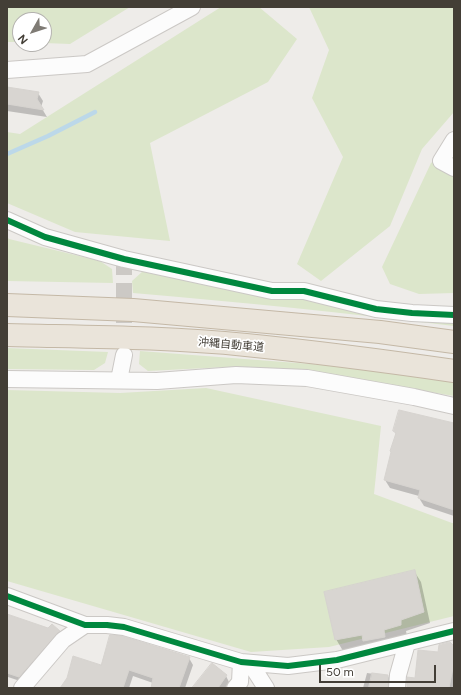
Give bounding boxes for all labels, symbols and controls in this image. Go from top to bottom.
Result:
north arrow [12,12,52,52]
text: N [15,32,31,47]
street label: 沖縄自動車道 [198,336,264,354]
scale bar [321,657,438,683]
text: 50 m [326,665,354,679]

